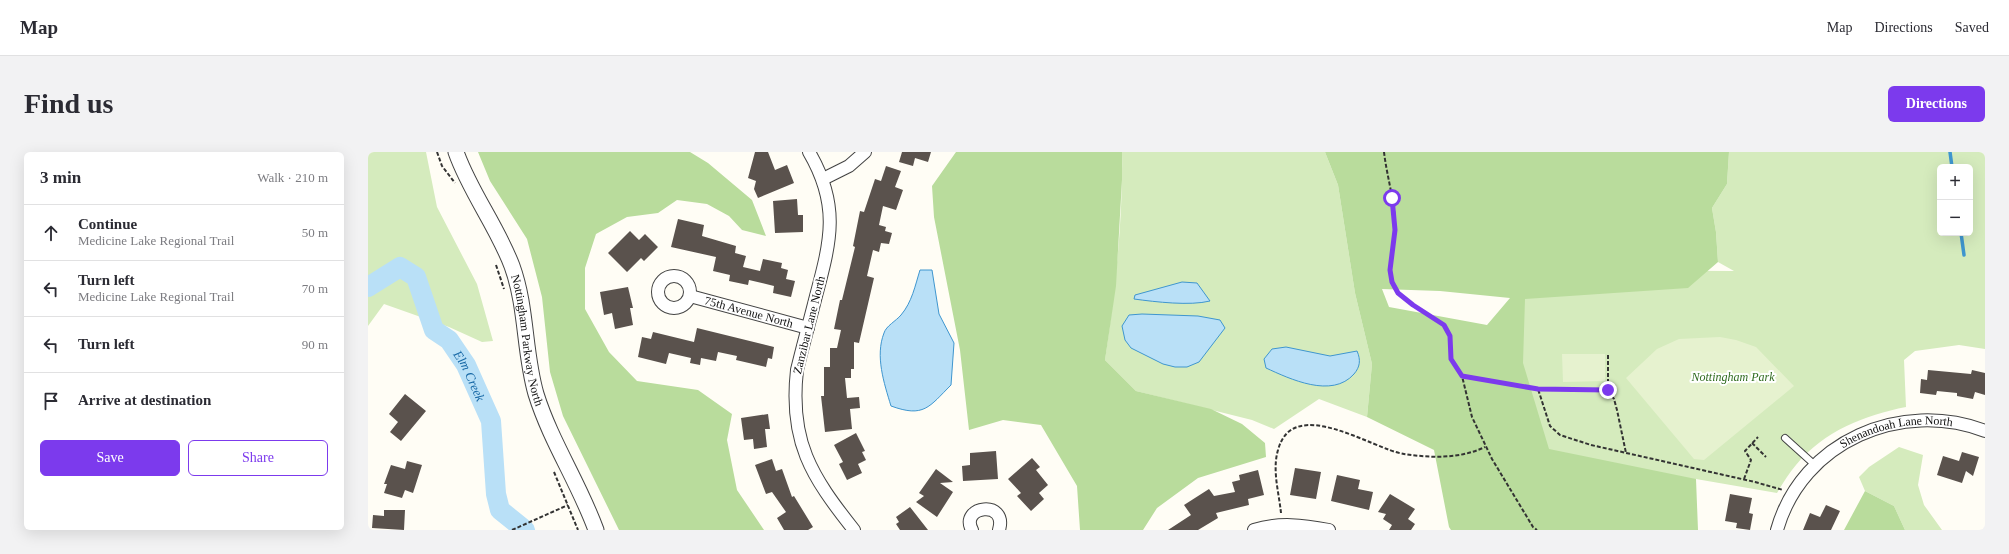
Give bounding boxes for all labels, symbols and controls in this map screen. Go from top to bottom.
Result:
text: Map [20,17,58,38]
text: Map [1827,20,1852,35]
text: Directions [1874,20,1933,35]
text: Saved [1955,20,1989,35]
button: Directions [1888,86,1985,122]
text: Find us [24,88,114,119]
map controls [1937,164,1973,236]
button: + [1937,164,1973,200]
text: 3 min [40,168,81,187]
text: Walk · 210 m [257,170,328,185]
route start [1383,189,1401,207]
button: − [1937,200,1973,236]
text: Continue [78,216,137,232]
icon: ahead [40,222,62,244]
text: 50 m [302,225,328,240]
text: Medicine Lake Regional Trail [78,233,234,248]
text: Turn left [78,272,135,288]
street label: Nottingham Parkway North [508,273,546,408]
street label: Zanzibar Lane North [790,274,828,376]
icon: left [40,278,62,300]
text: 70 m [302,281,328,296]
text: Medicine Lake Regional Trail [78,289,234,304]
street label: 75th Avenue North [703,293,795,331]
icon: left [40,334,62,356]
text: Turn left [78,336,135,352]
text: 90 m [302,337,328,352]
water label: Elm Creek [450,347,488,404]
park label: Nottingham Park [1691,370,1775,384]
route end [1599,381,1617,399]
icon: arrive [40,390,62,412]
text: Arrive at destination [78,392,211,408]
street label: Shenandoah Lane North [1837,413,1954,451]
button: Save [40,440,180,476]
button: Share [188,440,328,476]

